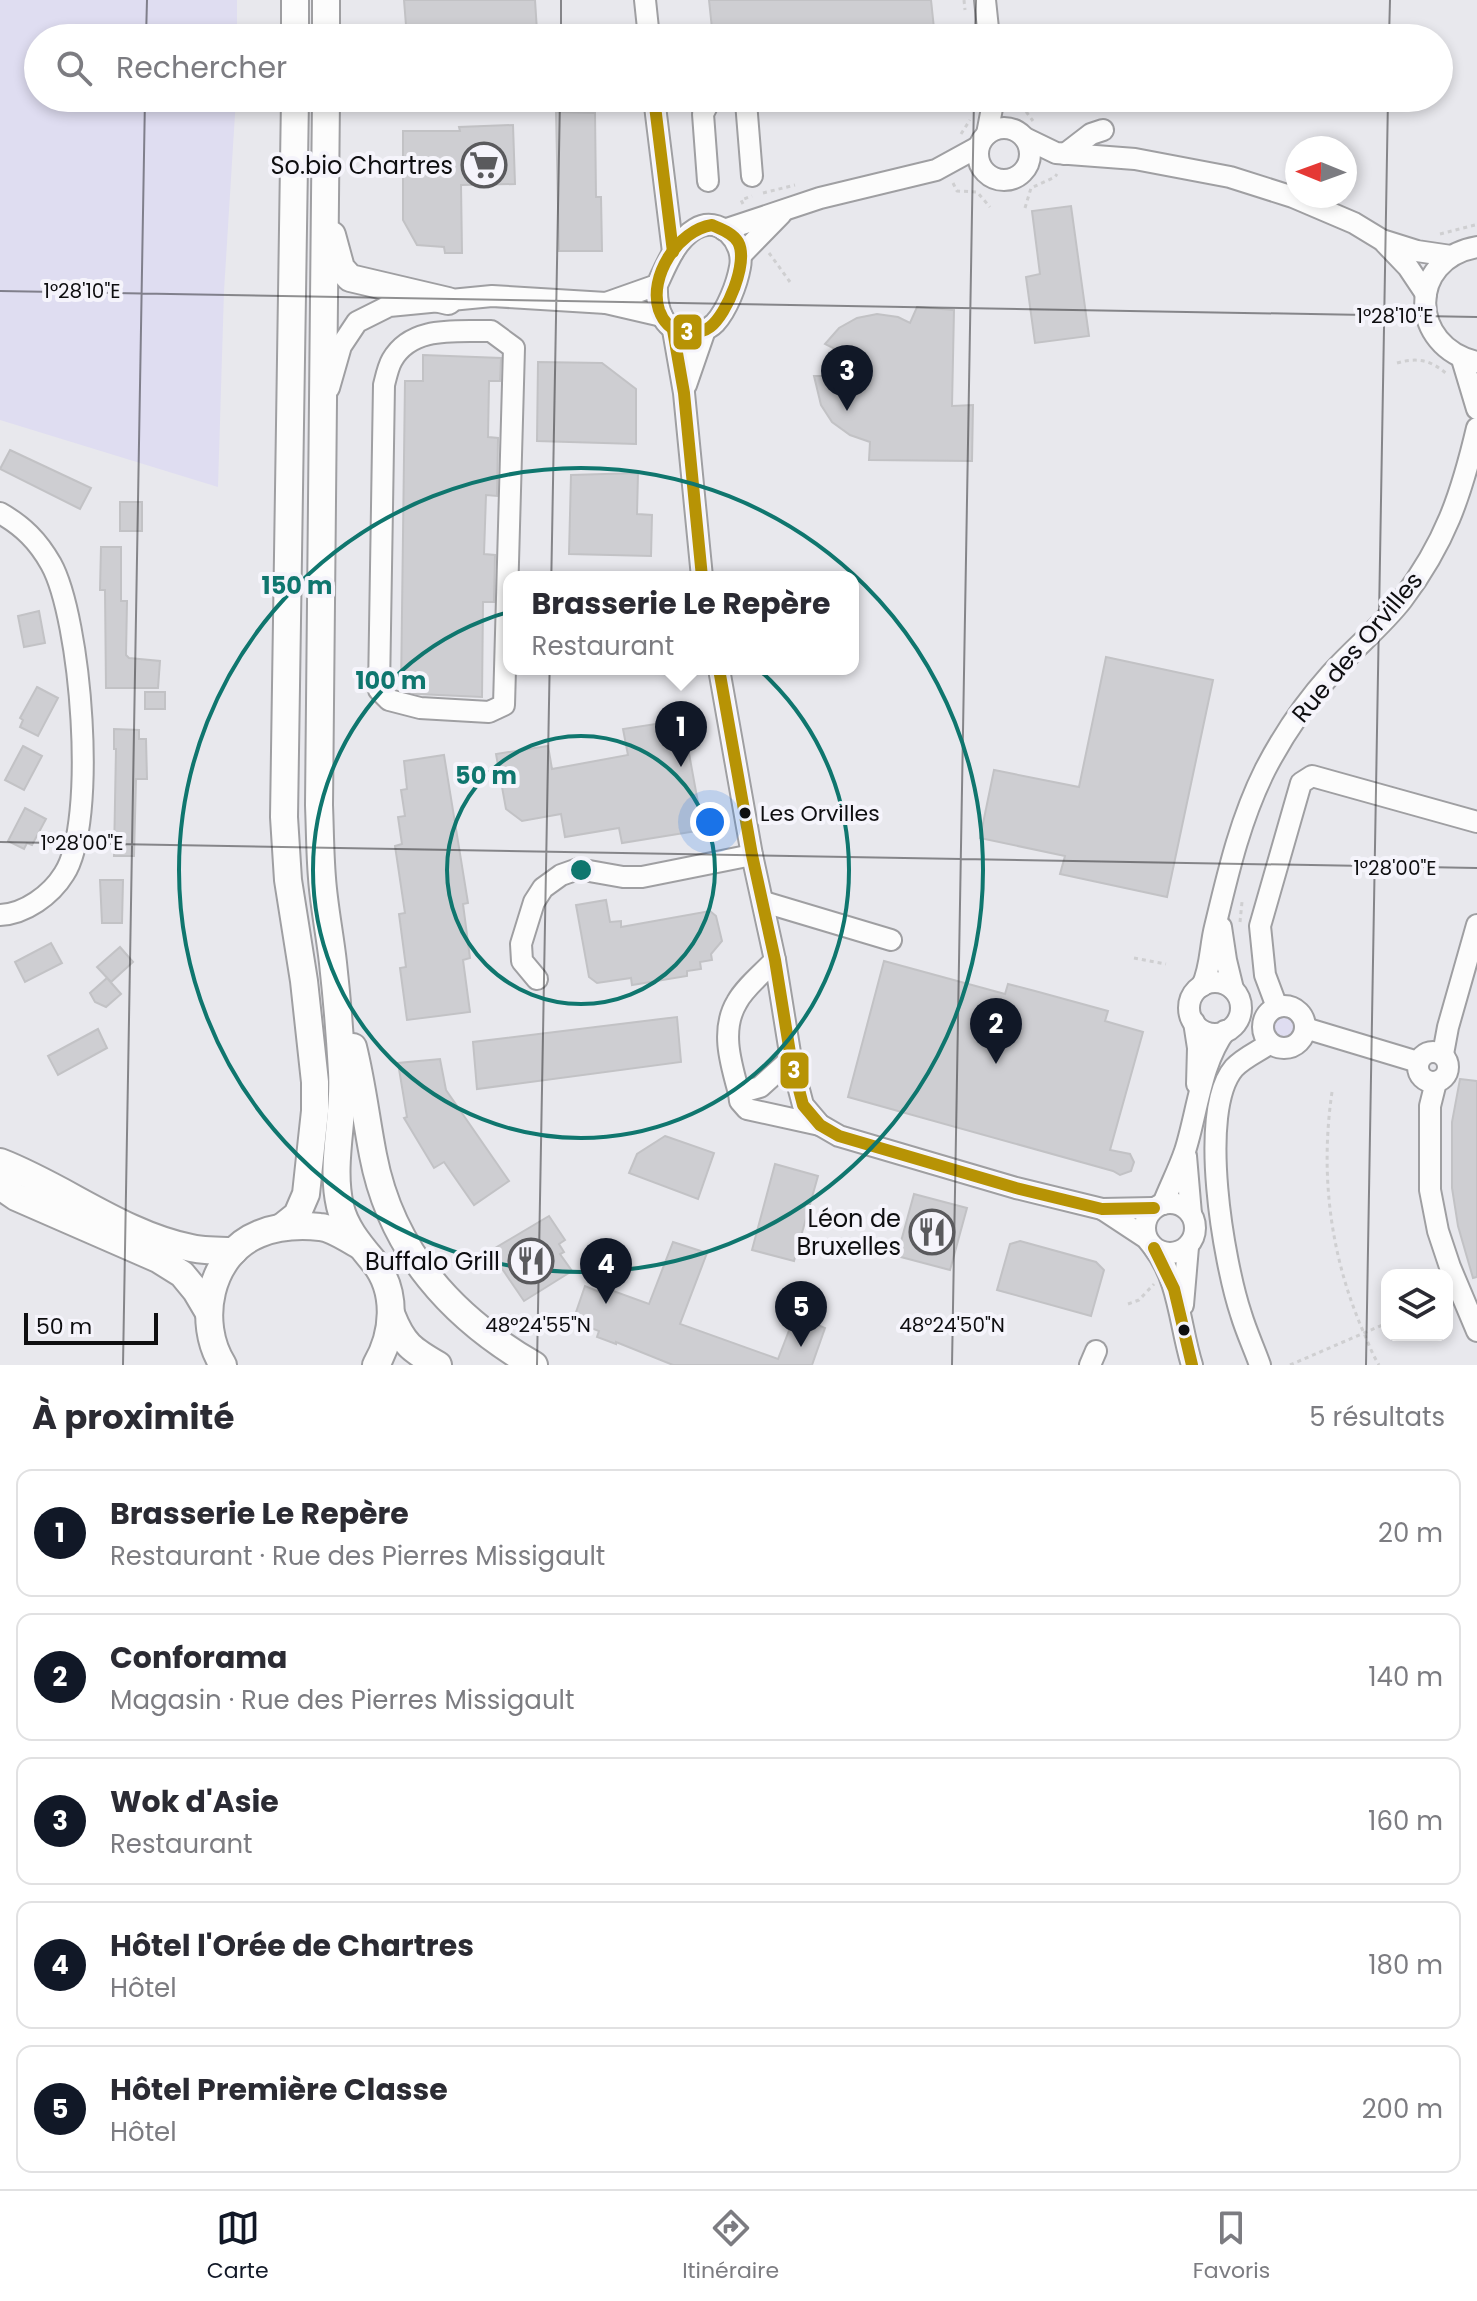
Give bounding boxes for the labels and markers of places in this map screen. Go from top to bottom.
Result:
supermarket icon: So.bio Chartres [460,141,508,189]
place label: So.bio Chartres [270,149,453,182]
pin: 3 [821,345,873,411]
pin: 1 [655,701,707,767]
place label: Les Orvilles [760,798,880,829]
marker: Les Orvilles [737,805,753,821]
centre of rings [567,856,595,884]
pin: 2 [970,998,1022,1064]
place label: Léon de Bruxelles [796,1202,901,1263]
restaurant icon: Léon de Bruxelles [908,1208,956,1256]
restaurant icon: Buffalo Grill [507,1237,555,1285]
pin: 4 [580,1238,632,1304]
place label: Buffalo Grill [365,1245,500,1278]
pin: 5 [775,1281,827,1347]
unlabelled marker [1176,1322,1192,1338]

